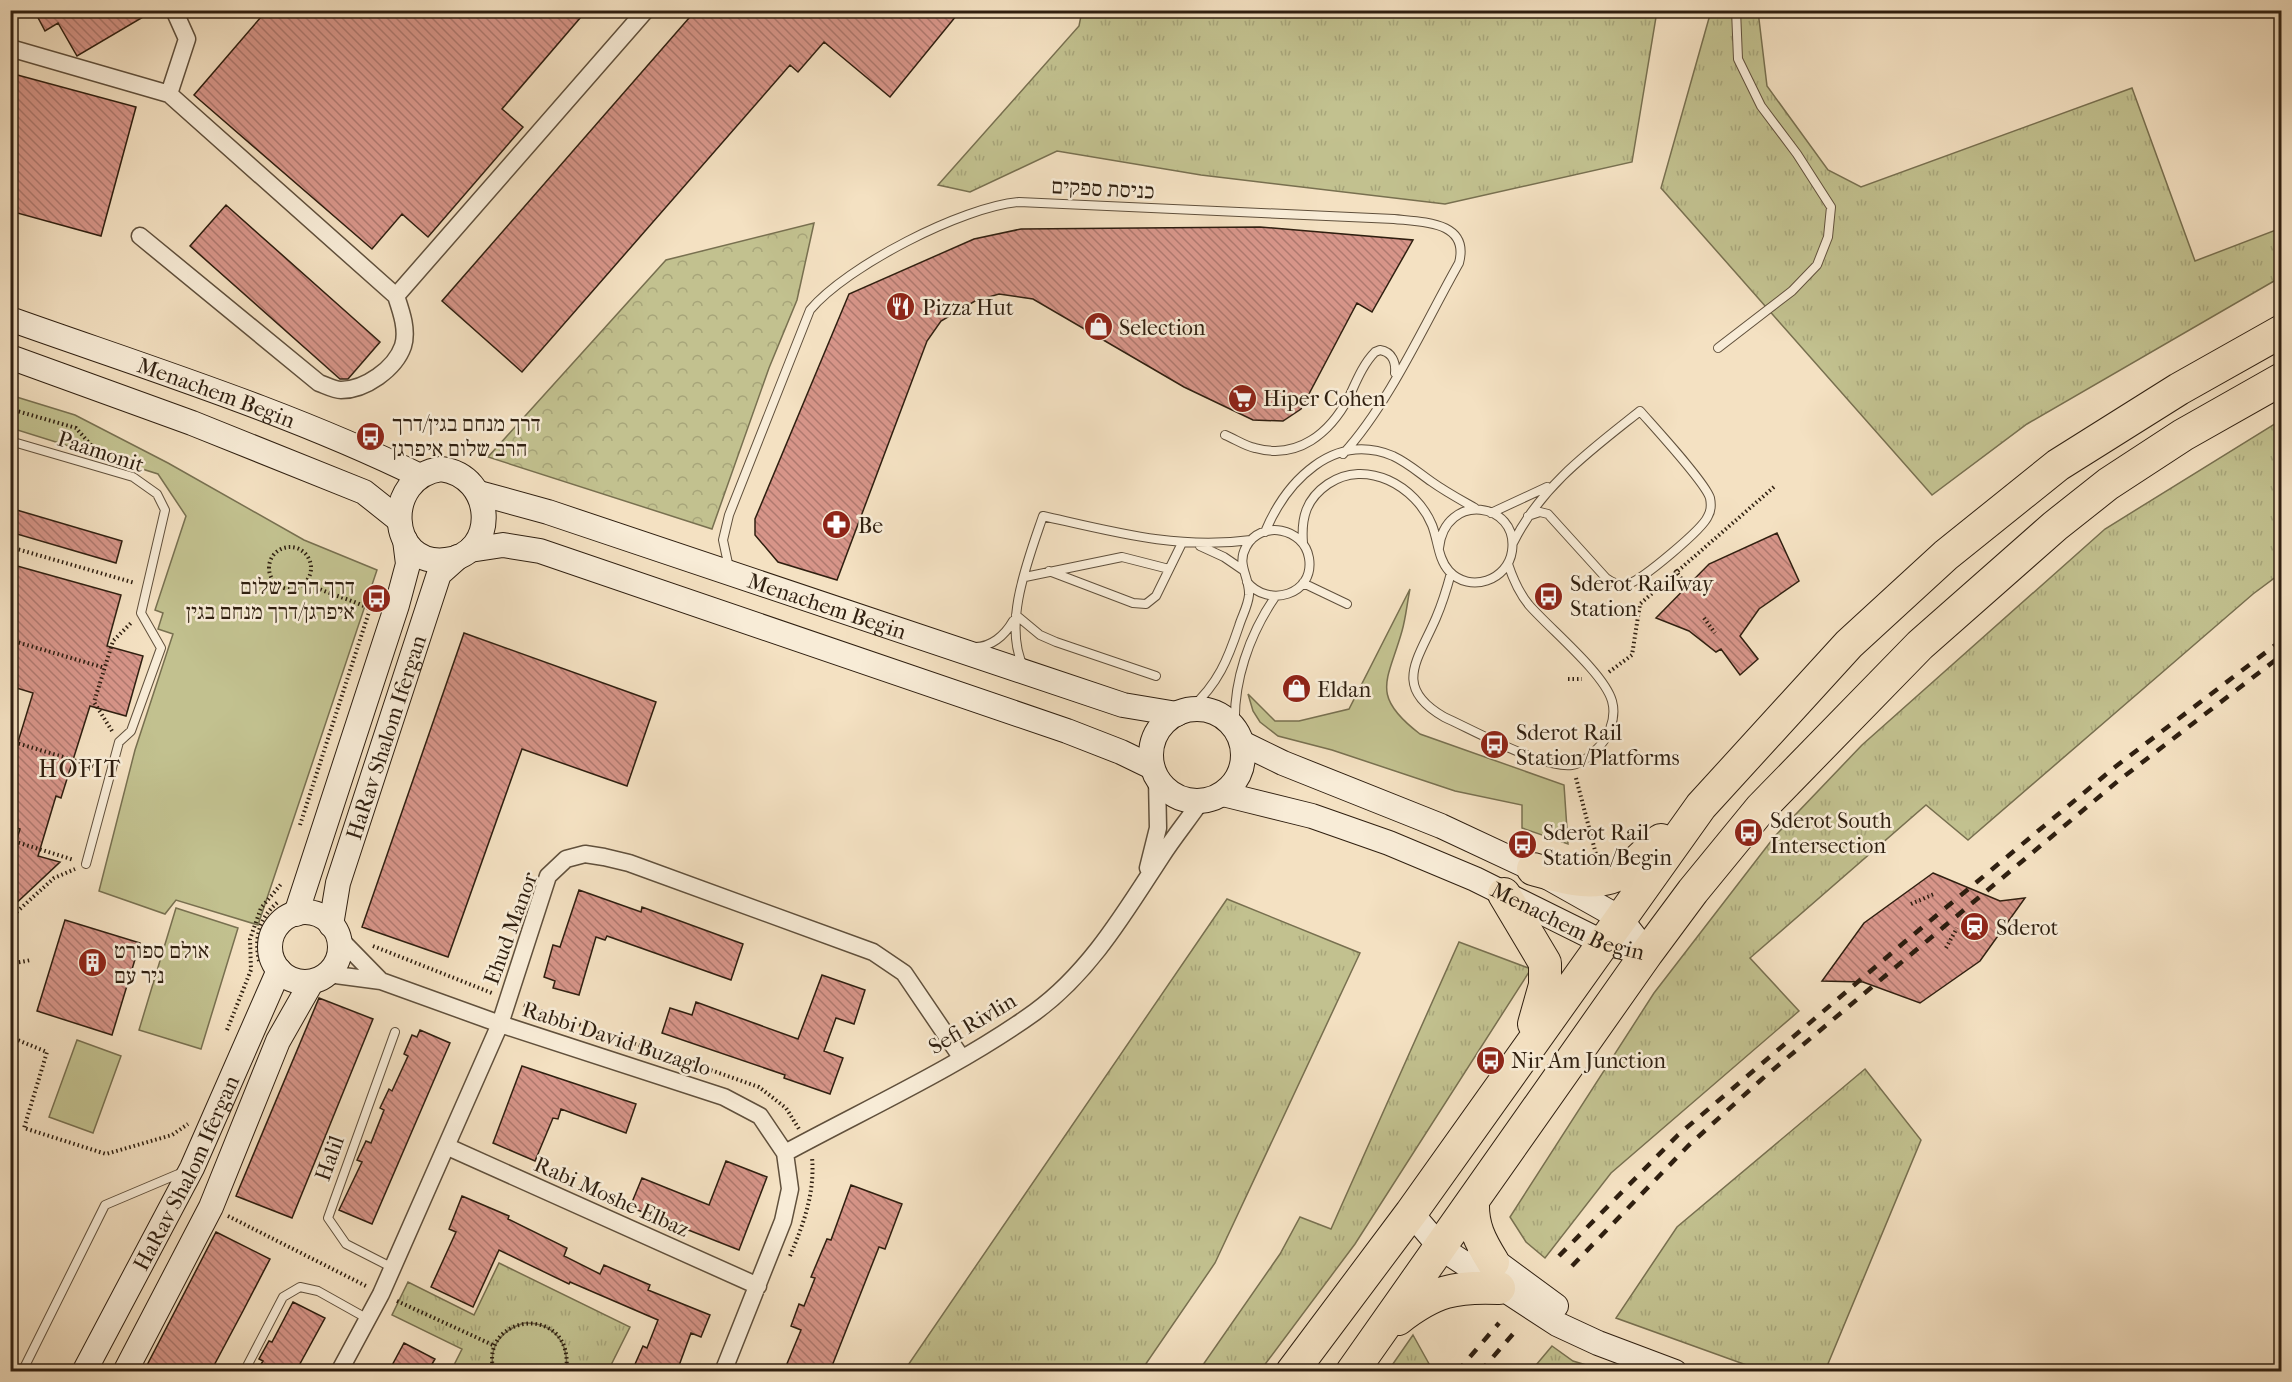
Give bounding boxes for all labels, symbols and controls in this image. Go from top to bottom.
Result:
street label: כניסת ספקים [1051,173,1155,205]
restaurant icon: Pizza Hut [885,291,917,323]
place label: Pizza Hut [922,295,1014,321]
shop icon: Selection [1082,311,1114,343]
place label: Selection [1119,315,1206,341]
street label: Menachem Begin [134,352,299,434]
supermarket icon: Hiper Cohen [1226,382,1258,414]
place label: Hiper Cohen [1263,386,1386,412]
place label: דרך מנחם בגין/דרך הרב שלום איפרגן [392,411,541,462]
bus stop icon: דרך מנחם בגין/דרך הרב שלום איפרגן [355,420,387,452]
street label: Paamonit [54,426,147,478]
pharmacy icon: Be [821,509,853,541]
place label: Be [858,513,883,539]
street label: Menachem Begin [744,568,910,645]
place label: Sderot Railway Station [1570,571,1715,622]
place label: דרך הרב שלום איפרגן/דרך מנחם בגין [186,574,355,625]
bus stop icon: Sderot Railway Station [1533,580,1565,612]
bus stop icon: דרך הרב שלום איפרגן/דרך מנחם בגין [360,583,392,615]
street label: HaRav Shalom Ifergan [341,632,432,843]
shop icon: Eldan [1280,673,1312,705]
place label: Eldan [1317,677,1372,703]
place label: Sderot Rail Station/Platforms [1516,720,1680,771]
bus stop icon: Sderot Rail Station/Platforms [1479,729,1511,761]
district label: HOFIT [38,755,122,783]
place label: Sderot South Intersection [1770,808,1893,859]
bus stop icon: Sderot South Intersection [1733,817,1765,849]
place label: Sderot Rail Station/Begin [1543,820,1672,871]
bus stop icon: Sderot Rail Station/Begin [1506,829,1538,861]
street label: Ehud Manor [479,868,544,988]
street label: Menachem Begin [1486,877,1647,966]
station icon: Sderot [1959,911,1991,943]
place label: Sderot [1996,915,2058,941]
place label: אולם ספורט ניר עם [114,938,209,989]
building icon: אולם ספורט ניר עם [77,947,109,979]
street label: Sefi Rivlin [924,987,1021,1060]
street label: Rabbi David Buzaglo [519,996,714,1082]
bus stop icon: Nir Am Junction [1474,1044,1506,1076]
place label: Nir Am Junction [1511,1048,1666,1074]
street label: HaRav Shalom Ifergan [128,1071,245,1275]
street label: Halil [310,1132,350,1185]
street label: Rabi Moshe Elbaz [530,1151,693,1243]

